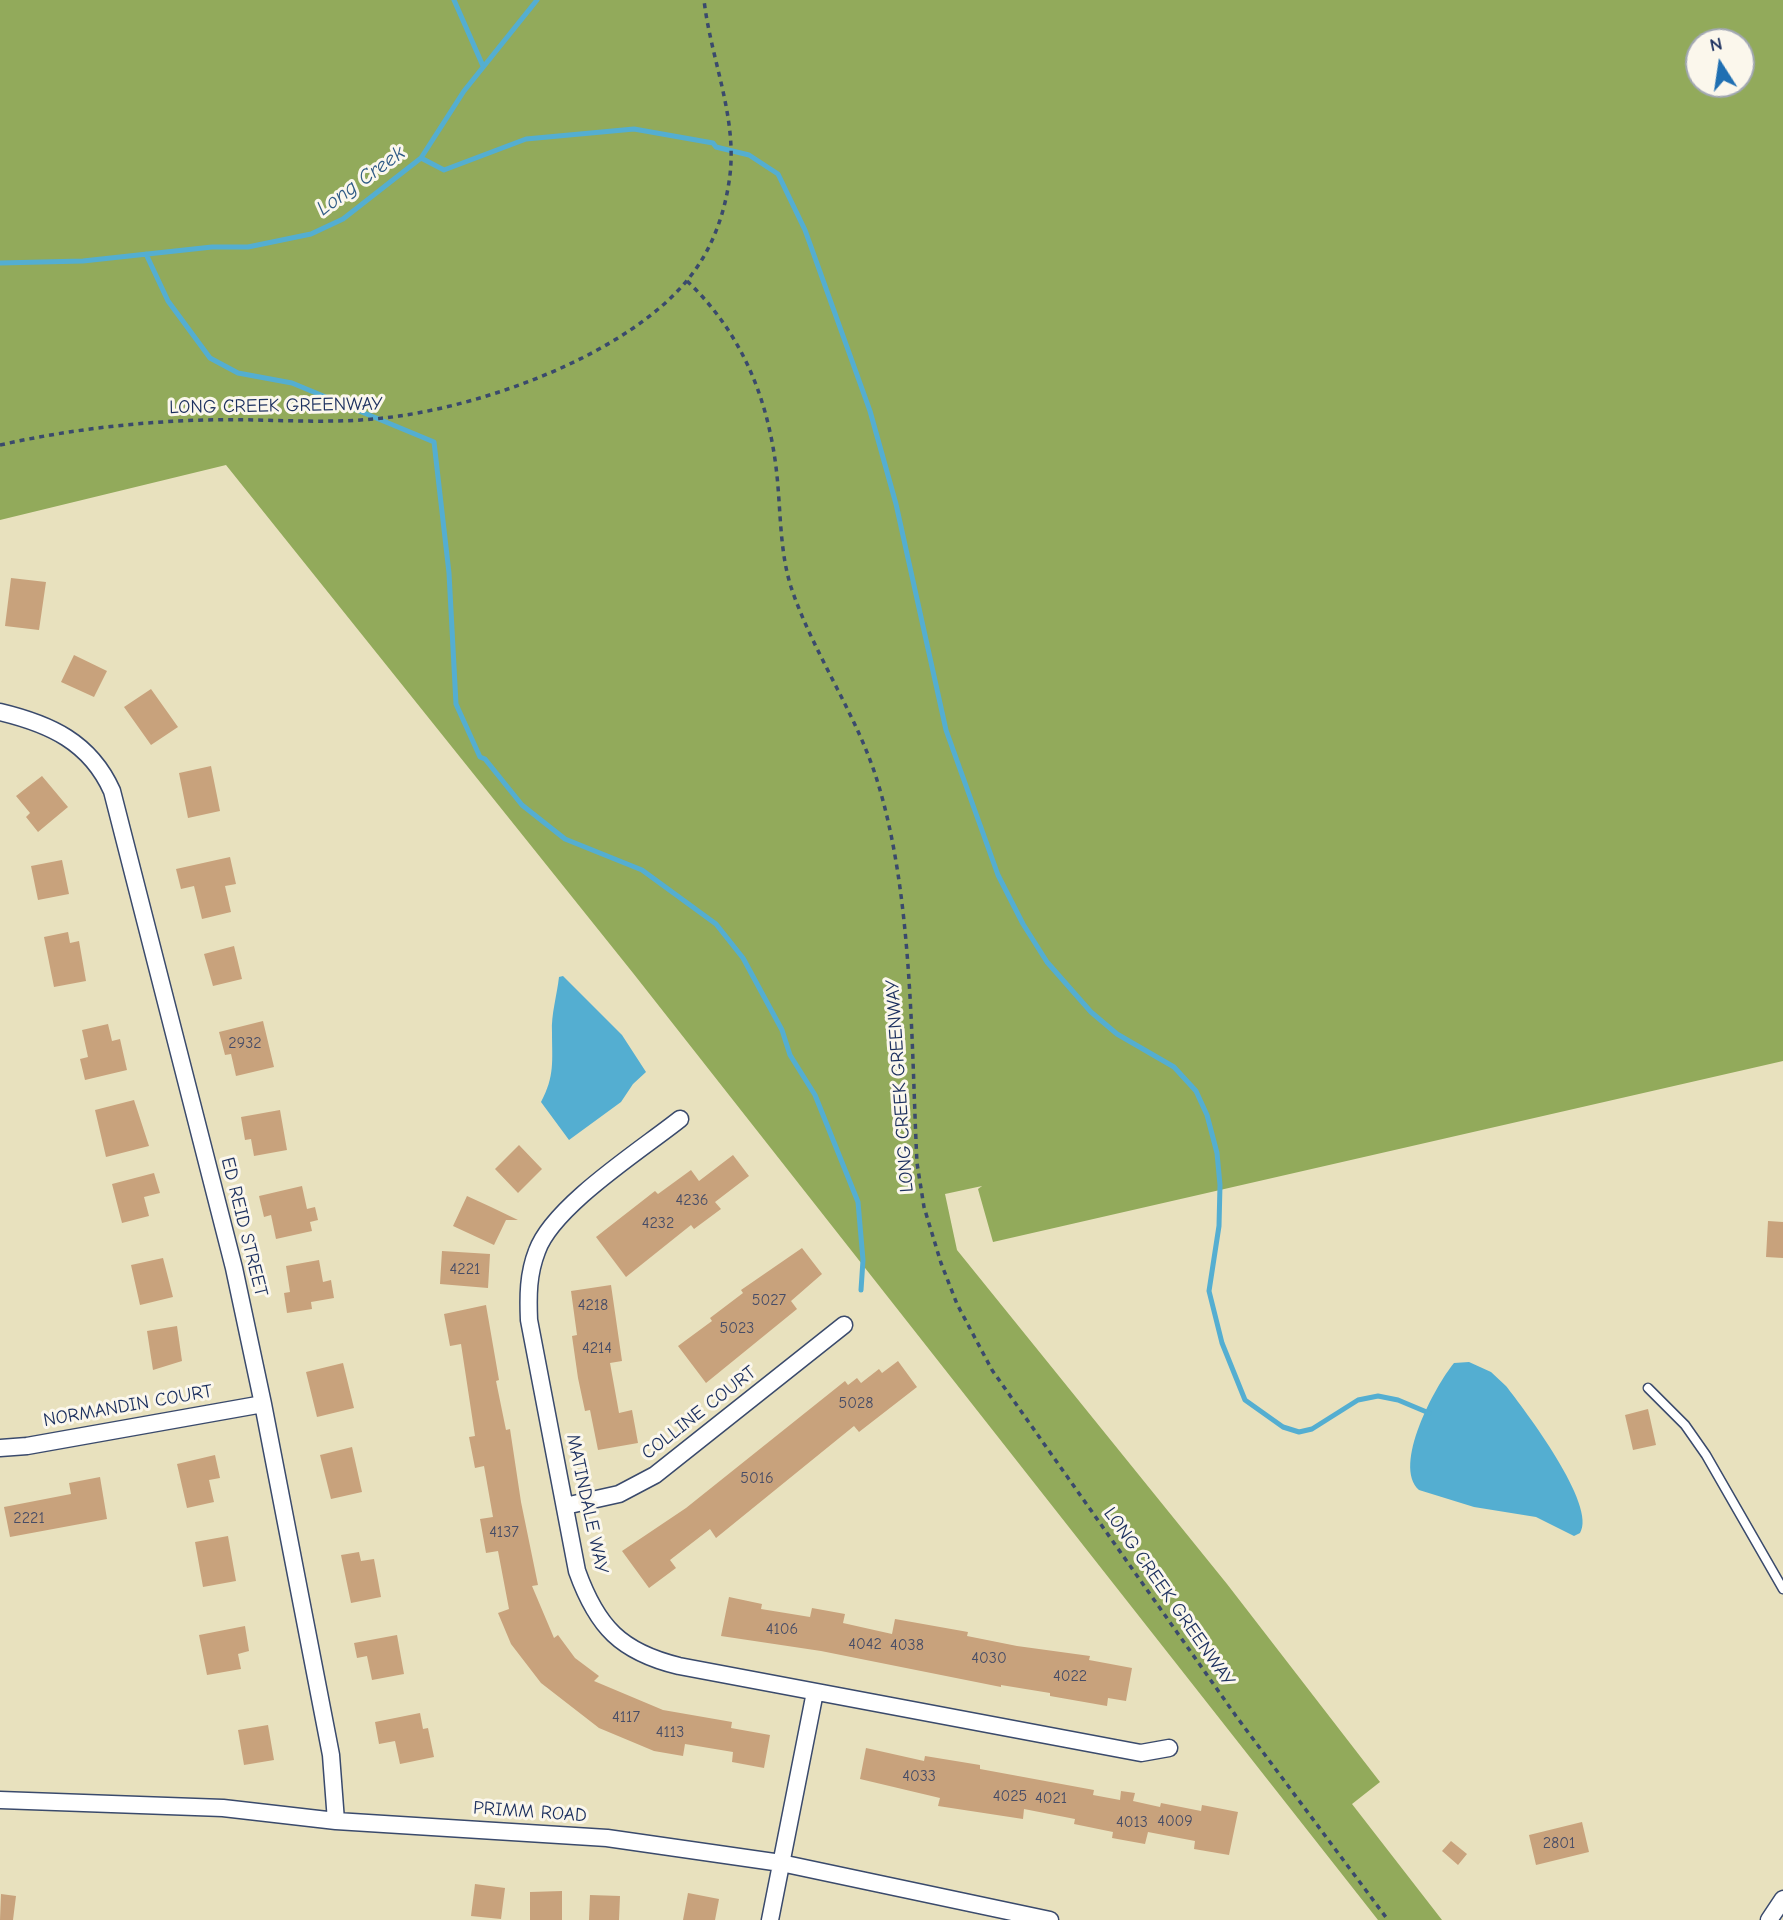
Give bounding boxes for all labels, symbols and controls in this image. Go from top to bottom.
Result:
north arrow [1685,28,1755,98]
text: N [1708,32,1724,56]
water label: Long Creek [312,141,410,221]
street label: LONG CREEK GREENWAY [169,393,383,419]
street label: LONG CREEK GREENWAY [881,979,919,1193]
house number: 2932 [228,1033,262,1053]
street label: ED REID STREET [216,1155,272,1299]
house number: 4236 [676,1190,708,1210]
house number: 4232 [642,1213,674,1233]
house number: 4221 [450,1259,480,1279]
house number: 5027 [752,1290,786,1310]
house number: 4218 [578,1295,608,1315]
house number: 5023 [720,1318,754,1338]
house number: 4214 [582,1338,612,1358]
street label: COLLINE COURT [637,1361,761,1465]
street label: NORMANDIN COURT [42,1380,214,1432]
house number: 5028 [838,1393,874,1413]
street label: MATINDALE WAY [561,1432,613,1576]
house number: 5016 [740,1468,774,1488]
street label: LONG CREEK GREENWAY [1098,1503,1240,1691]
house number: 2221 [13,1508,45,1528]
house number: 4137 [489,1522,519,1542]
house number: 4106 [766,1619,798,1639]
house number: 4042 [848,1634,882,1654]
house number: 4038 [890,1635,924,1655]
house number: 4030 [971,1648,1007,1668]
house number: 4022 [1053,1666,1087,1686]
house number: 4117 [612,1707,640,1727]
house number: 4113 [656,1722,684,1742]
house number: 4033 [902,1766,936,1786]
house number: 4025 [993,1786,1027,1806]
house number: 4021 [1035,1788,1067,1808]
street label: PRIMM ROAD [472,1797,588,1827]
house number: 4009 [1157,1811,1193,1831]
house number: 4013 [1116,1812,1148,1832]
house number: 2801 [1543,1833,1575,1853]

